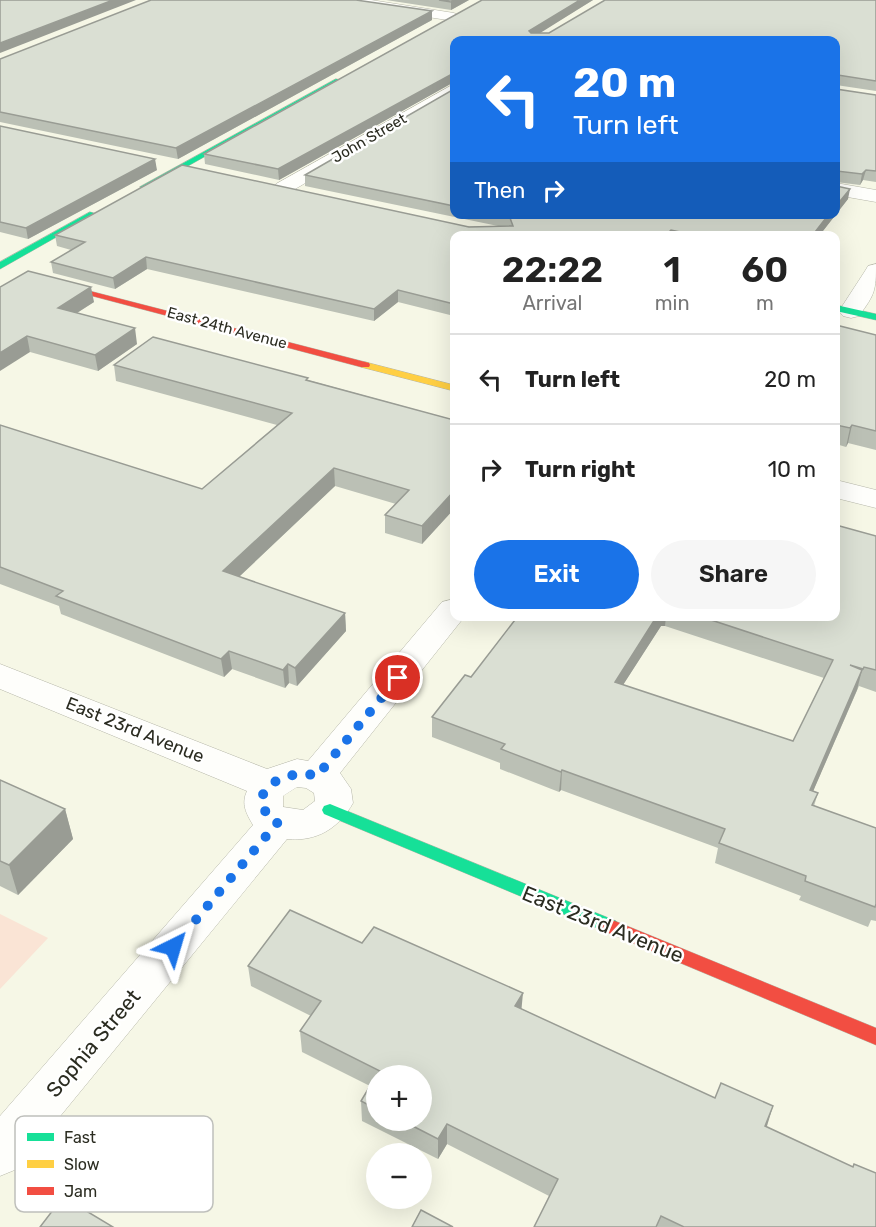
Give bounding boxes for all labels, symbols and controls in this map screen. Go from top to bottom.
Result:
text: 20 m [573,58,676,108]
icon: left [474,60,552,138]
street label: John Street [328,109,410,167]
text: Turn left [573,109,678,141]
icon: right [537,174,570,207]
text: Then [474,177,525,204]
text: 22:22 [502,248,603,291]
text: 1 [664,248,681,291]
text: 60 [741,248,788,291]
text: Arrival [522,291,582,315]
text: min [655,291,690,315]
text: m [756,291,774,315]
street label: East 24th Avenue [165,303,289,353]
icon: left [474,363,507,396]
text: Turn left [525,366,620,393]
text: 20 m [764,366,816,393]
icon: right [474,453,507,486]
text: Turn right [525,456,635,483]
text: 10 m [768,456,816,483]
button: Exit [474,540,639,609]
button: Share [651,540,816,609]
pin [372,652,423,703]
icon: arrive [381,661,414,694]
street label: East 23rd Avenue [63,692,207,768]
street label: East 23rd Avenue [519,880,687,968]
position arrow [141,915,205,979]
street label: Sophia Street [41,984,145,1102]
map controls [366,1065,432,1209]
button: + [366,1065,432,1131]
legend [15,1116,213,1212]
text: Fast [64,1128,96,1147]
button: − [366,1143,432,1209]
text: Slow [64,1155,100,1174]
text: Jam [64,1182,97,1201]

